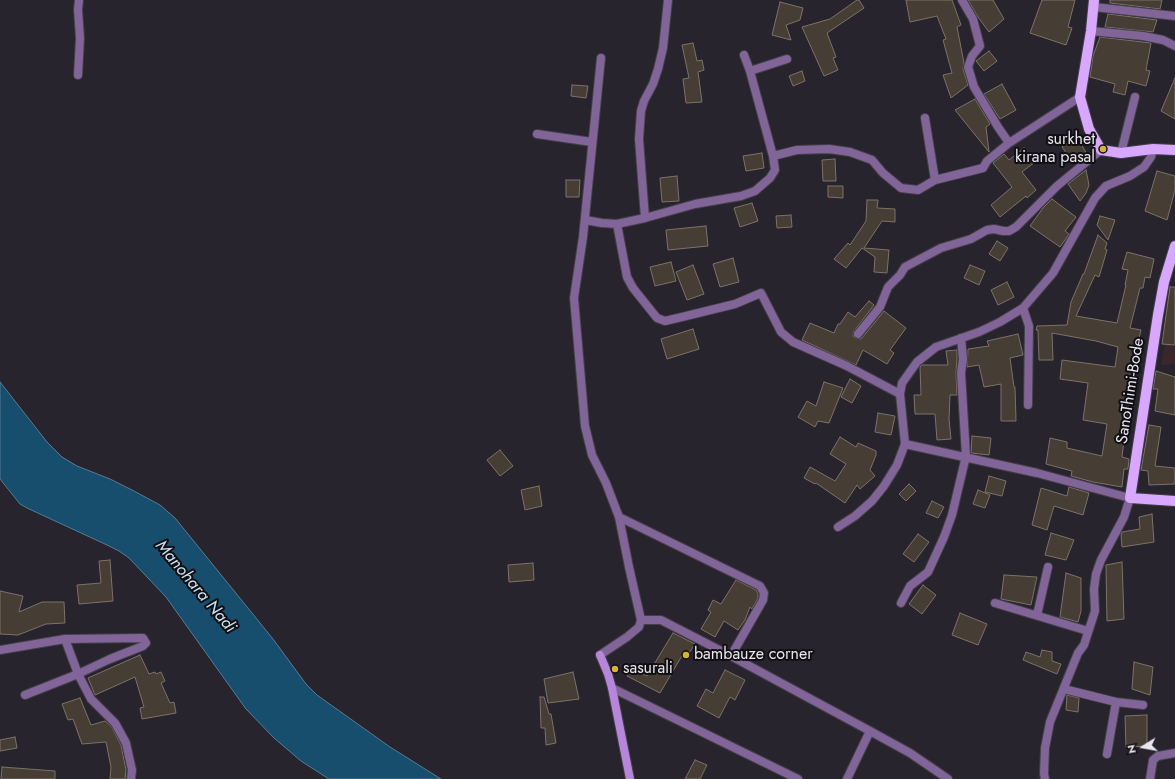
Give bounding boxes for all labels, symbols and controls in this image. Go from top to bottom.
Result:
place label: surkhet kirana pasal [1015,130,1095,168]
marker: surkhet kirana pasal [1098,144,1108,154]
street label: SanoThimi-Bode [1113,337,1149,445]
water label: Manohara Nadi [150,537,240,637]
place label: bambauze corner [694,645,813,665]
marker: bambauze corner [681,650,691,660]
place label: sasurali [623,659,673,679]
marker: sasurali [610,664,620,674]
north arrow [1123,727,1163,767]
text: N [1123,743,1140,755]

